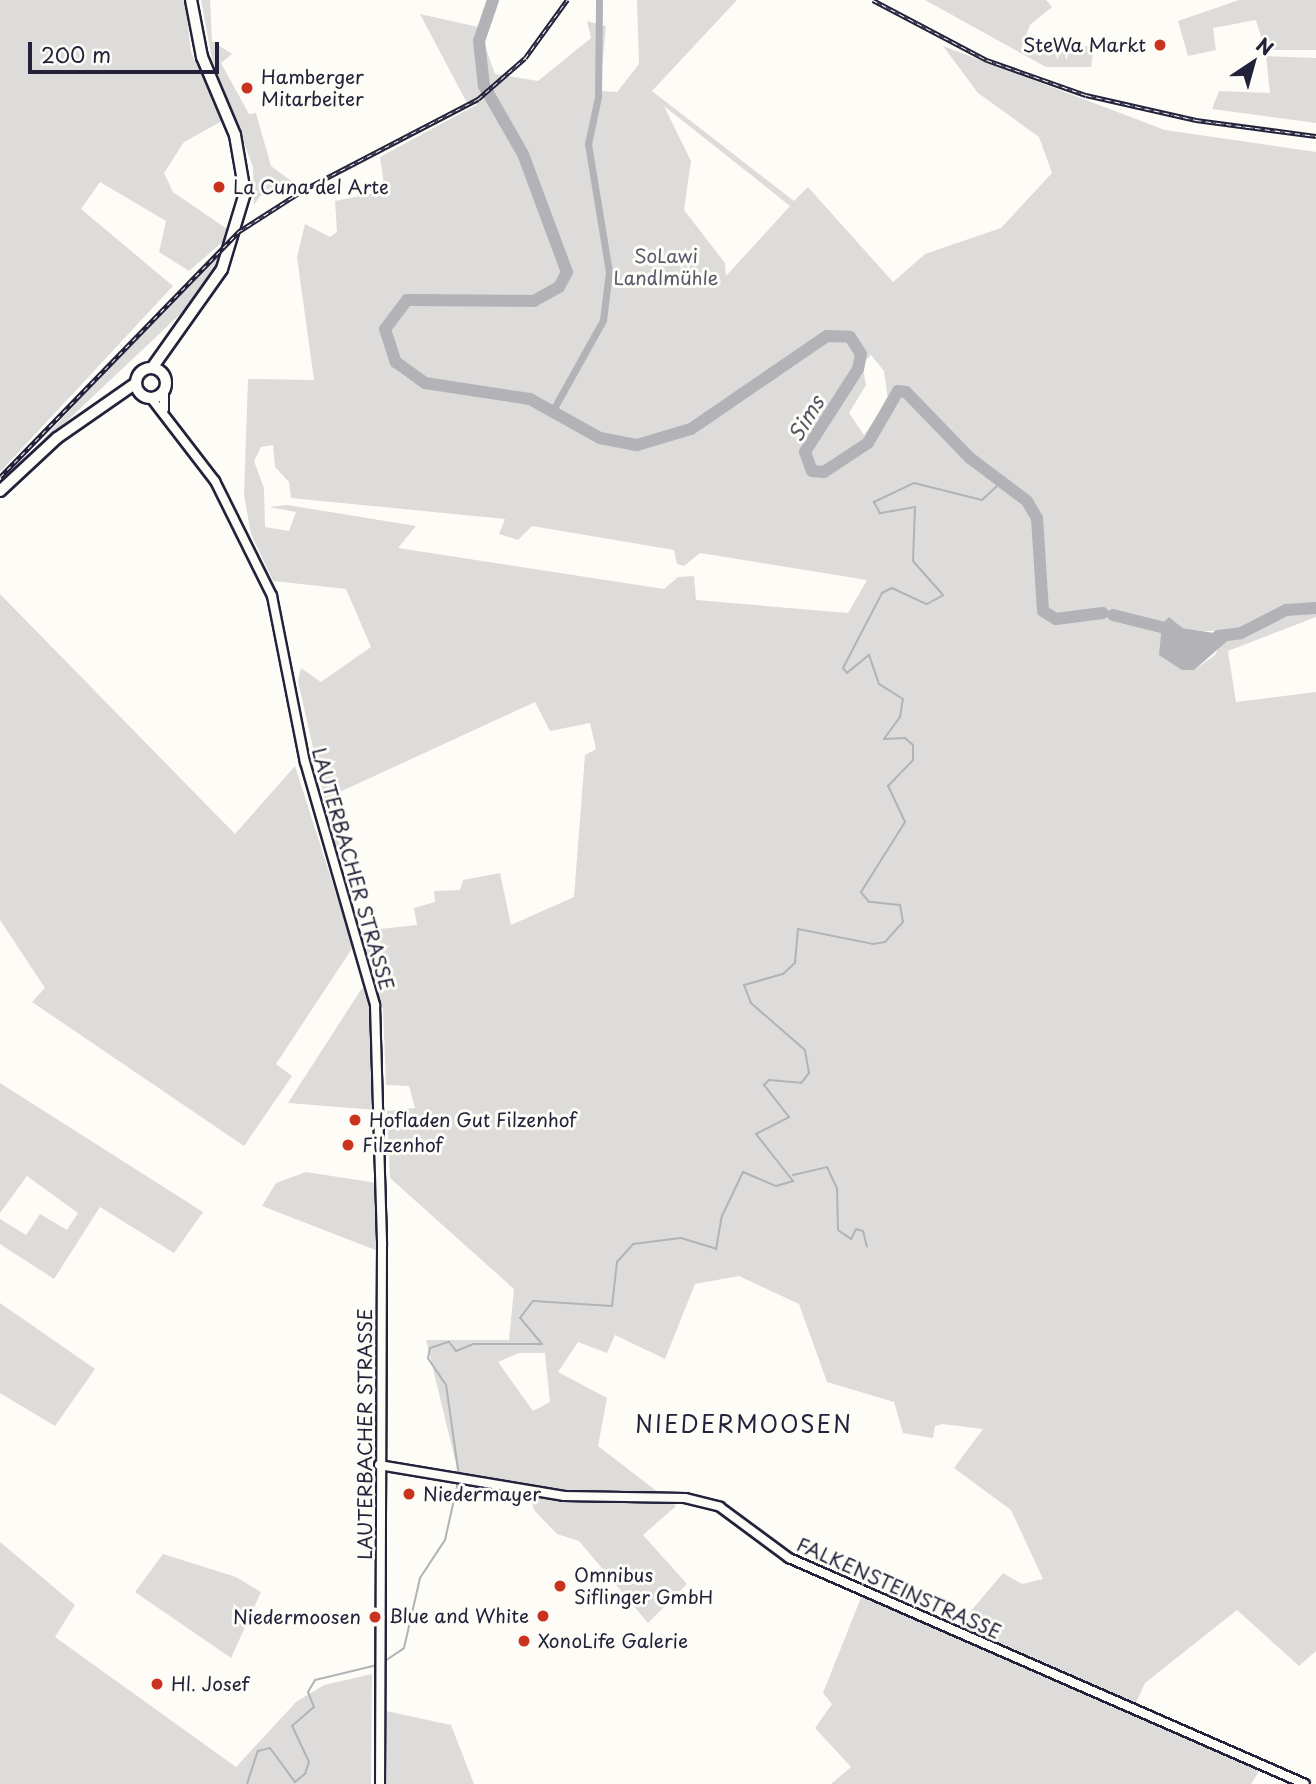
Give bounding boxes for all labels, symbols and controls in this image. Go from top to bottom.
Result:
scale bar [32,28,222,72]
north arrow [1218,28,1288,98]
text: N [1251,30,1280,62]
place label: SteWa Markt [1023,34,1146,56]
marker: SteWa Markt [1152,37,1168,53]
text: 200 m [41,38,111,70]
place label: Hamberger Mitarbeiter [261,66,364,110]
marker: Hamberger Mitarbeiter [239,80,255,96]
place label: La Cuna del Arte [233,176,390,198]
marker: La Cuna del Arte [211,179,227,195]
park label: SoLawi Landlmühle [614,245,718,289]
water label: Sims [782,391,828,445]
street label: LAUTERBACHER STRASSE [307,745,399,993]
place label: Hofladen Gut Filzenhof [369,1109,579,1131]
marker: Hofladen Gut Filzenhof [347,1112,363,1128]
place label: Filzenhof [362,1134,443,1156]
marker: Filzenhof [340,1137,356,1153]
street label: LAUTERBACHER STRASSE [354,1308,376,1560]
district label: NIEDERMOOSEN [638,1410,850,1438]
place label: Niedermayer [423,1483,541,1505]
marker: Niedermayer [401,1486,417,1502]
street label: FALKENSTEINSTRASSE [793,1533,1005,1643]
place label: Omnibus Siflinger GmbH [574,1564,714,1608]
marker: Omnibus Siflinger GmbH [552,1578,568,1594]
place label: Blue and White [389,1605,529,1627]
place label: Niedermoosen [233,1606,361,1628]
marker: Blue and White [535,1608,551,1624]
marker: Niedermoosen [367,1609,383,1625]
place label: XonoLife Galerie [538,1630,689,1652]
marker: XonoLife Galerie [516,1633,532,1649]
place label: Hl. Josef [171,1673,250,1695]
marker: Hl. Josef [149,1676,165,1692]

